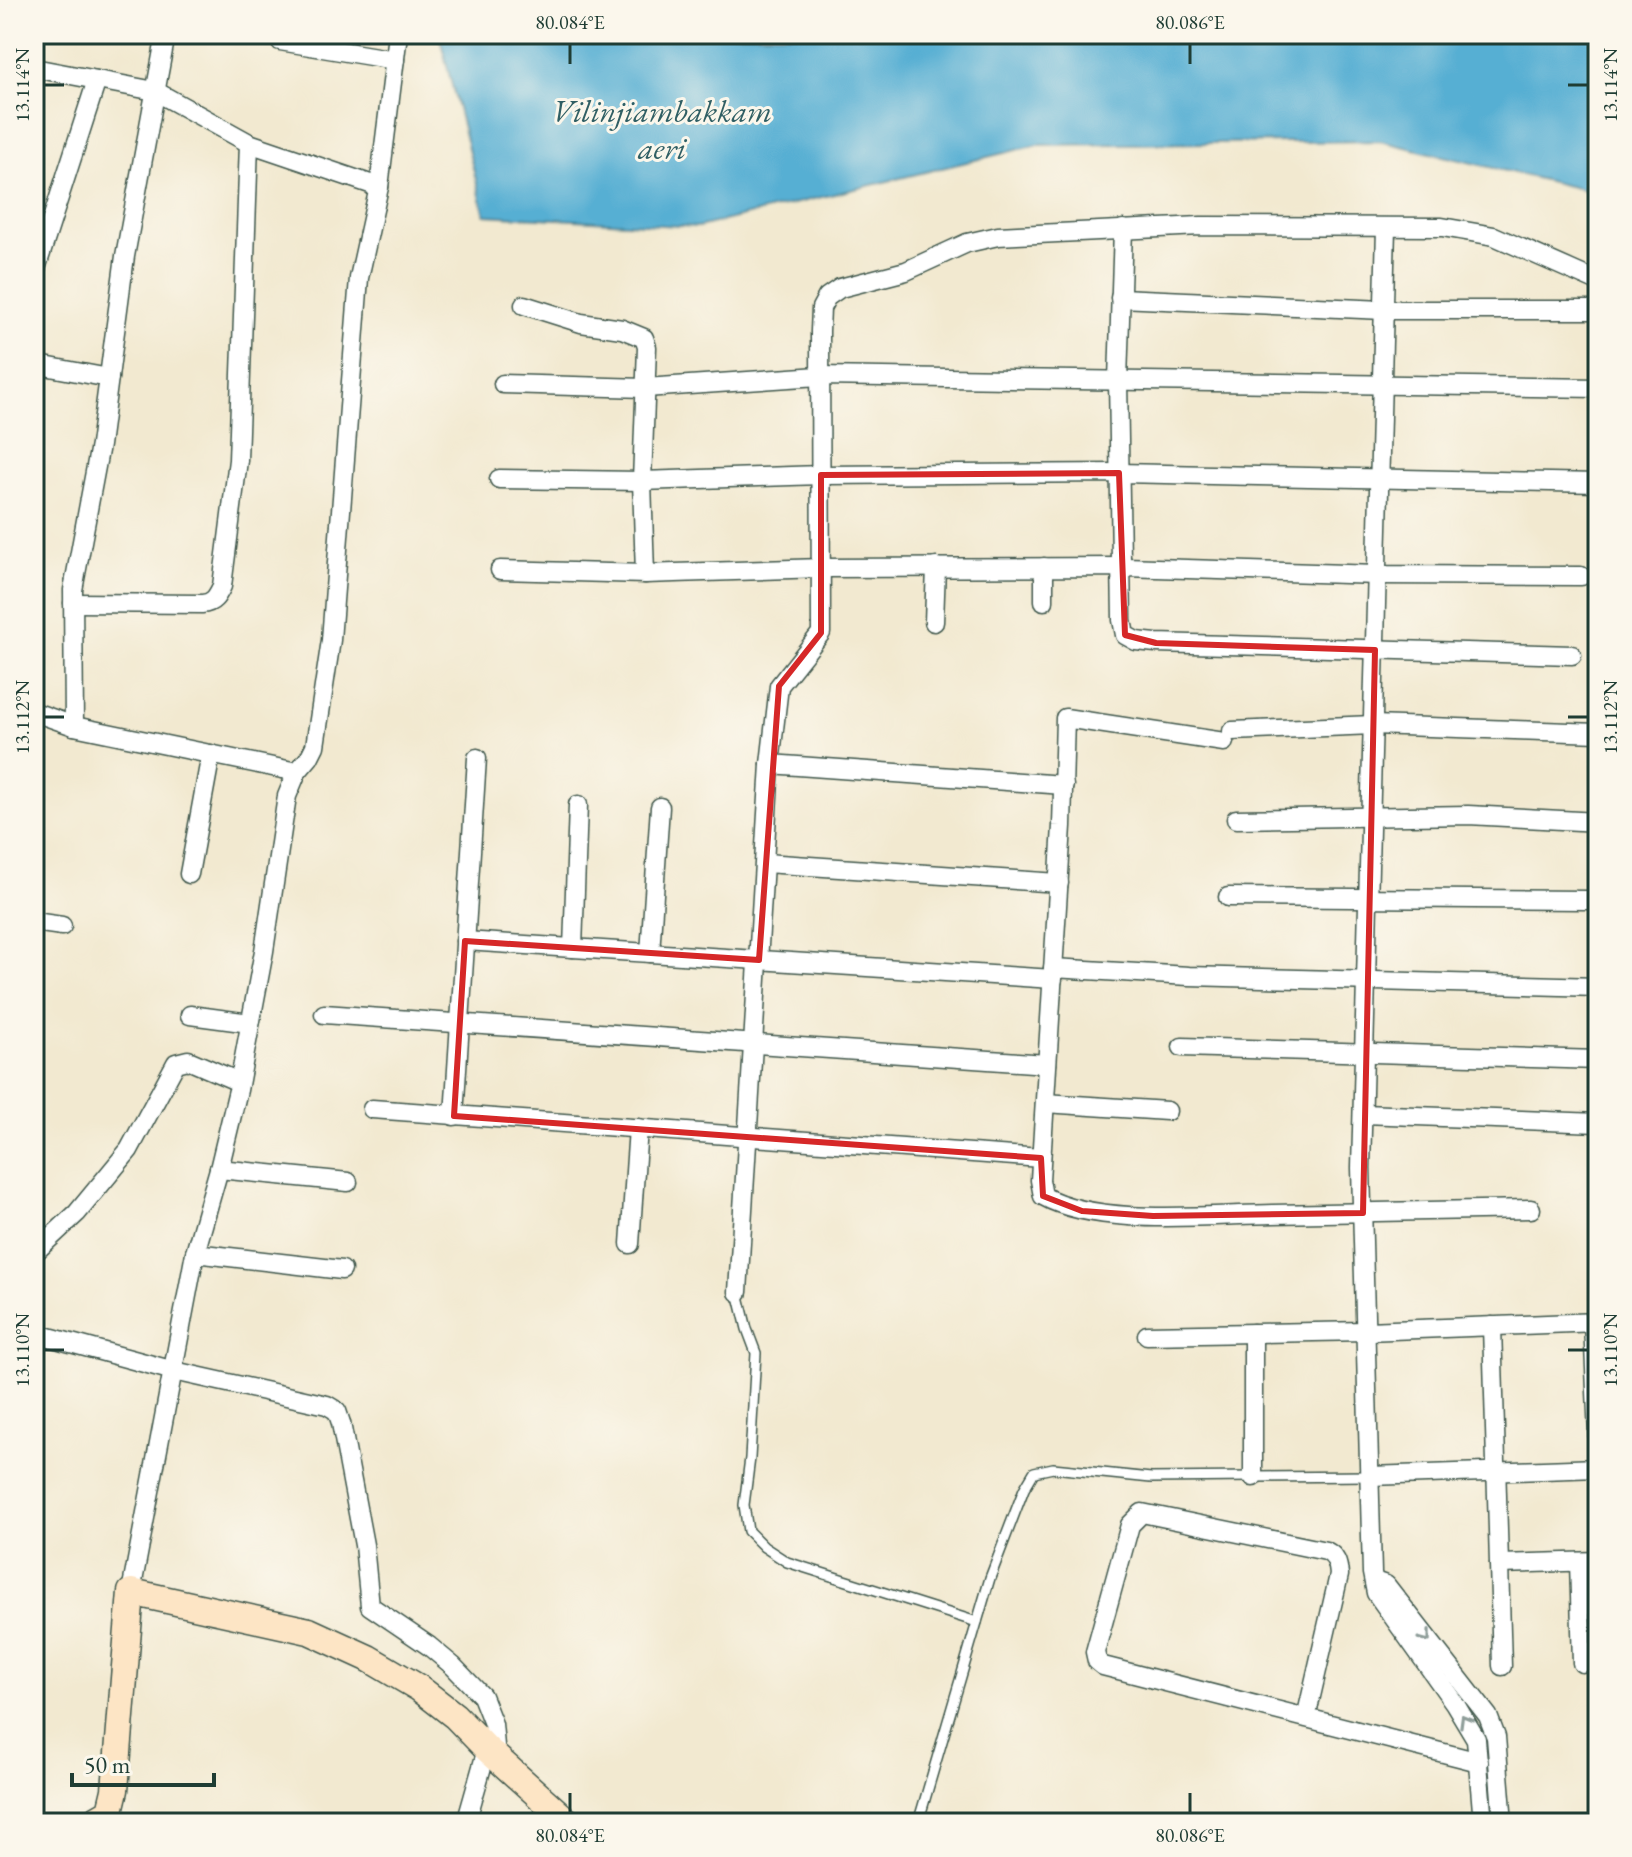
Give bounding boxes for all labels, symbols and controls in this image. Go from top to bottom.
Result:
text: 80.084°E [535,9,605,35]
text: 80.086°E [1155,9,1225,35]
text: 13.114°N [9,48,35,122]
text: 13.114°N [1597,48,1623,122]
water label: Vilinjiambakkam aeri [552,90,772,169]
text: 13.112°N [9,680,35,754]
text: 13.112°N [1597,680,1623,754]
text: 13.110°N [9,1313,35,1387]
text: 13.110°N [1597,1313,1623,1387]
one-way arrow [1417,1628,1431,1642]
one-way arrow [1459,1715,1475,1729]
scale bar [72,1737,214,1787]
text: 50 m [84,1749,131,1780]
text: 80.084°E [535,1822,605,1848]
text: 80.086°E [1155,1822,1225,1848]

